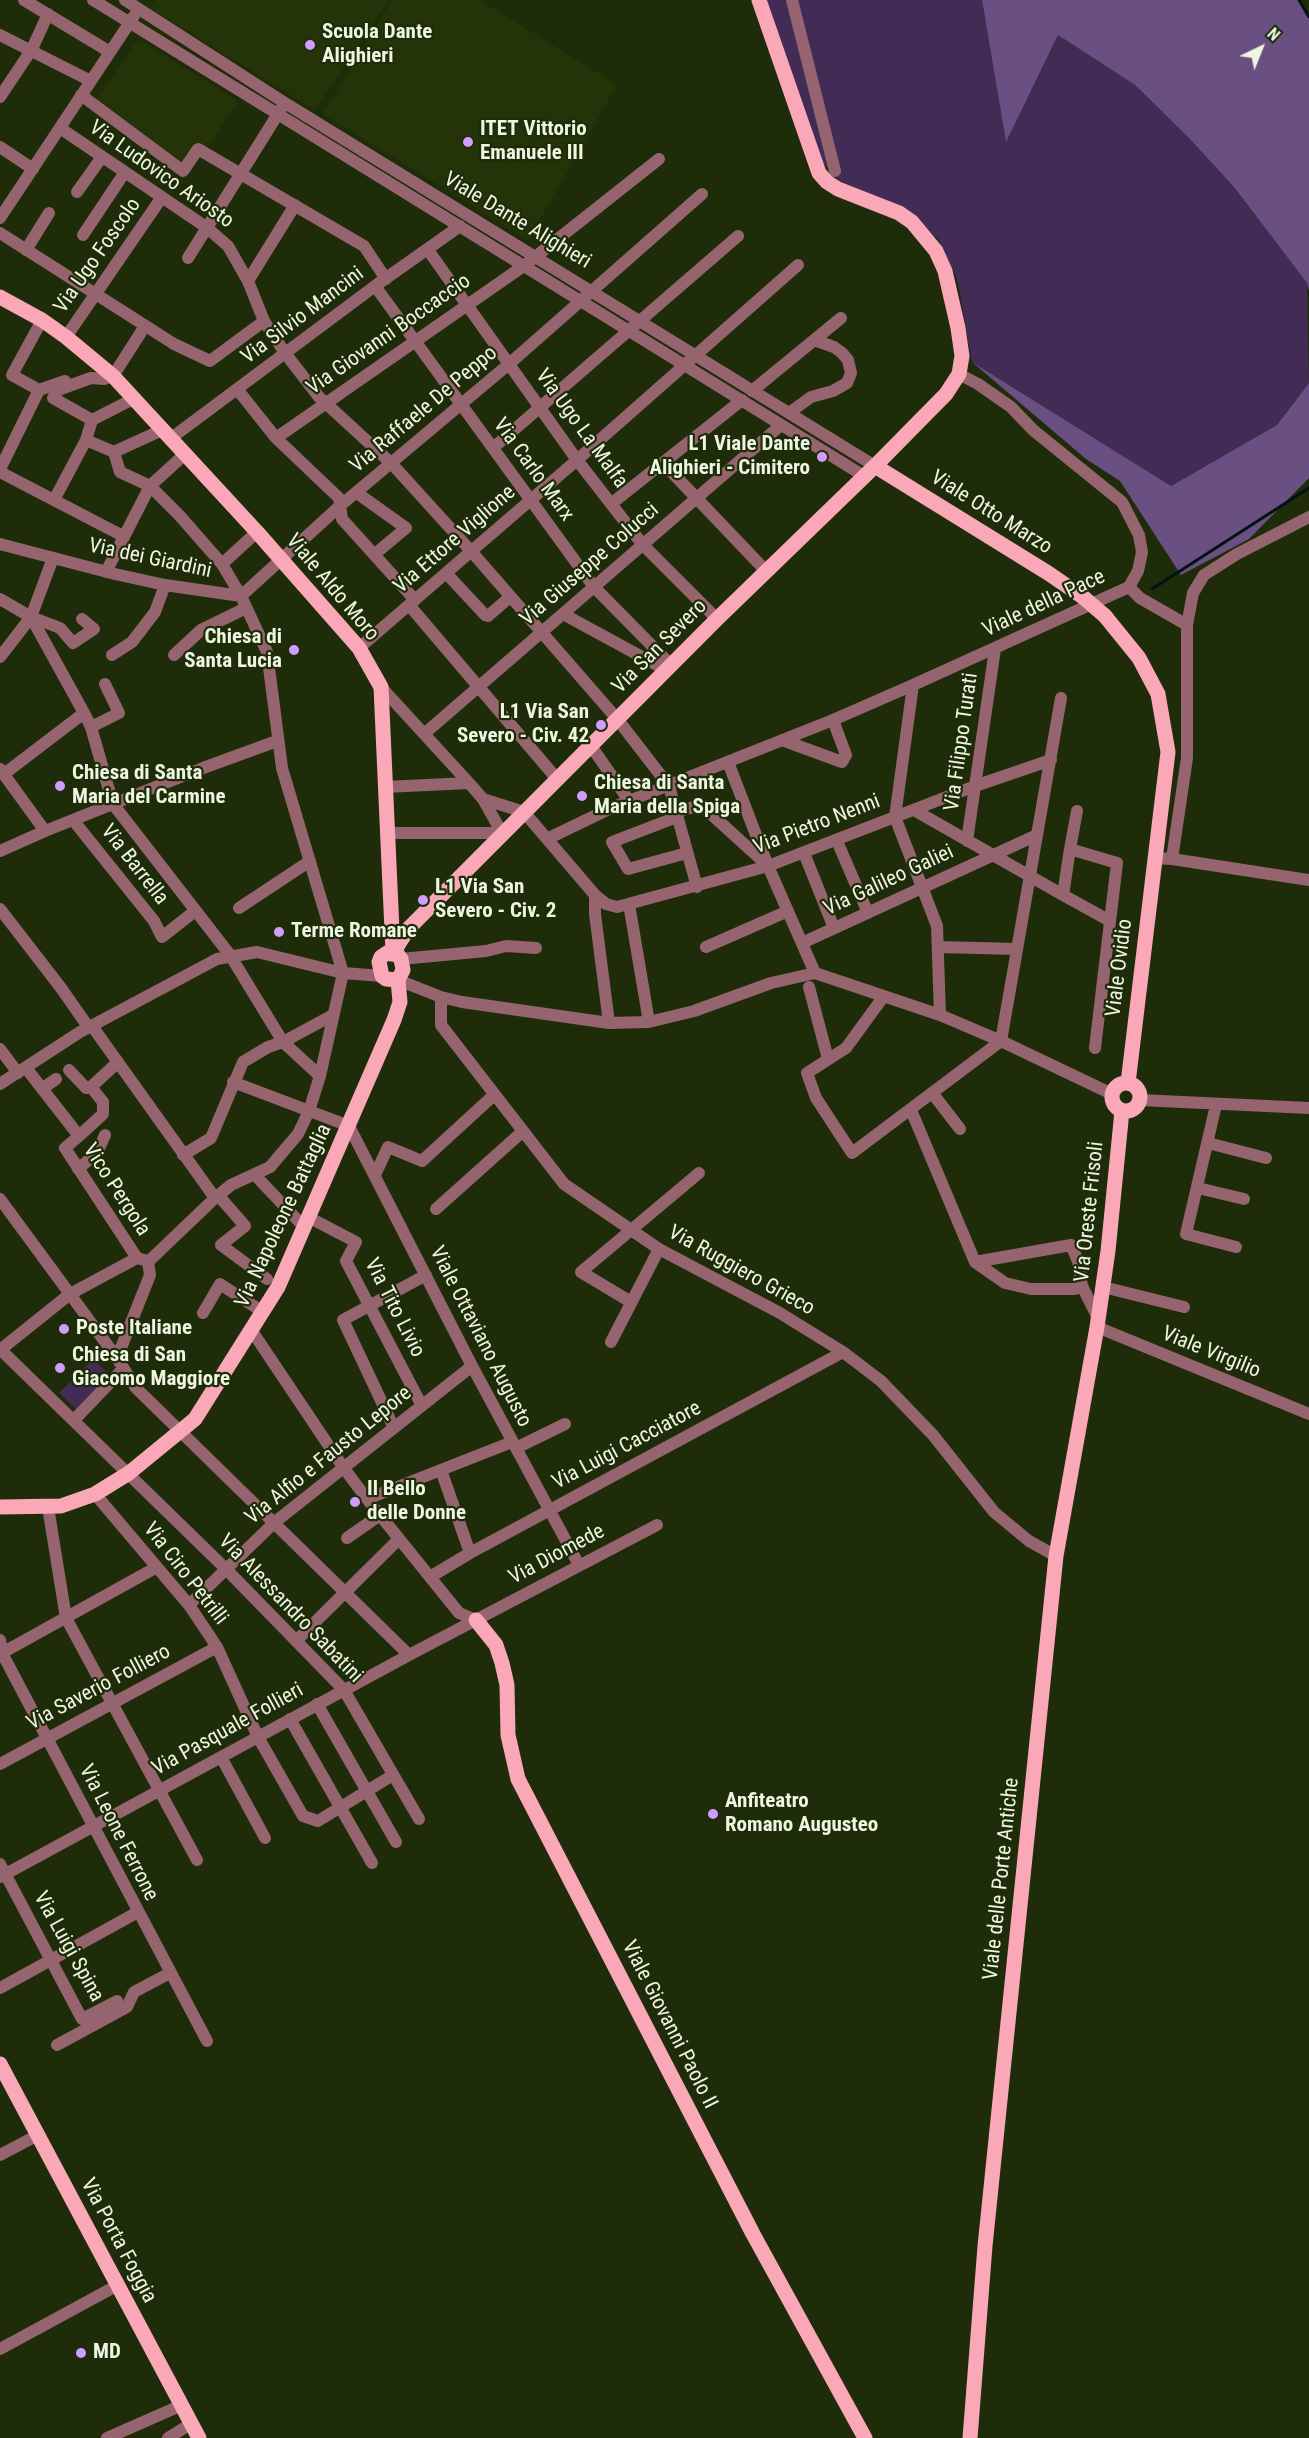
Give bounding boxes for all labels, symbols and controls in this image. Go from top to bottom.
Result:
north arrow [1231,18,1291,78]
place label: Scuola Dante Alighieri [322,20,432,70]
text: N [1264,24,1284,45]
marker: Scuola Dante Alighieri [303,38,317,52]
street label: Via Ludovico Ariosto [84,116,238,234]
place label: ITET Vittorio Emanuele III [480,117,587,167]
marker: ITET Vittorio Emanuele III [461,135,475,149]
street label: Viale Dante Alighieri [439,167,595,275]
street label: Via Ugo Foscolo [49,194,147,318]
street label: Via Silvio Mancini [237,262,369,370]
street label: Via Giovanni Boccaccio [302,269,476,401]
street label: Via Raffaele De Peppo [345,341,503,479]
street label: Via Ugo La Malfa [529,364,633,494]
street label: Via Carlo Marx [487,413,579,527]
place label: L1 Viale Dante Alighieri - Cimitero [649,432,810,482]
marker: L1 Viale Dante Alighieri - Cimitero [815,450,829,464]
street label: Viale Otto Marzo [926,466,1056,560]
street label: Via Ettore Viglione [389,480,521,600]
street label: Via Giuseppe Colucci [516,498,664,632]
street label: Viale Aldo Moro [280,529,384,647]
street label: Via dei Giardini [86,534,214,584]
street label: Viale della Pace [979,565,1109,643]
street label: Via San Severo [607,594,713,700]
place label: Chiesa di Santa Lucia [184,625,282,675]
marker: Chiesa di Santa Lucia [287,643,301,657]
street label: Via Filippo Turati [940,671,984,813]
place label: L1 Via San Severo - Civ. 42 [457,700,589,750]
marker: L1 Via San Severo - Civ. 42 [594,718,608,732]
place label: Chiesa di Santa Maria del Carmine [72,761,225,811]
place label: Chiesa di Santa Maria della Spiga [594,771,740,821]
marker: Chiesa di Santa Maria del Carmine [53,779,67,793]
marker: Chiesa di Santa Maria della Spiga [575,789,589,803]
street label: Via Pietro Nenni [750,789,884,861]
street label: Via Barrella [95,820,173,910]
street label: Via Galileo Galiei [820,840,958,922]
place label: L1 Via San Severo - Civ. 2 [435,875,556,925]
marker: L1 Via San Severo - Civ. 2 [416,893,430,907]
street label: Viale Ovidio [1102,918,1138,1018]
place label: Terme Romane [291,919,417,945]
marker: Terme Romane [272,925,286,939]
street label: Via Napoleone Battaglia [230,1120,338,1312]
street label: Vico Pergola [77,1139,155,1241]
street label: Via Oreste Frisoli [1070,1140,1110,1284]
street label: Via Ruggiero Grieco [663,1220,819,1322]
street label: Viale Ottaviano Augusto [424,1243,536,1431]
street label: Via Tito Livio [358,1254,430,1362]
place label: Poste Italiane [76,1316,192,1342]
marker: Poste Italiane [57,1322,71,1336]
street label: Viale Virgilio [1158,1322,1264,1384]
place label: Chiesa di San Giacomo Maggiore [72,1343,230,1393]
marker: Chiesa di San Giacomo Maggiore [53,1361,67,1375]
street label: Via Alfio e Fausto Lepore [241,1381,417,1531]
street label: Via Luigi Cacciatore [548,1396,706,1496]
place label: Il Bello delle Donne [367,1477,466,1527]
marker: Il Bello delle Donne [348,1495,362,1509]
street label: Via Ciro Petrilli [137,1518,233,1630]
street label: Via Diomede [505,1519,609,1591]
street label: Via Alessandro Sabatini [213,1529,367,1689]
street label: Via Saverio Folliero [23,1640,175,1736]
street label: Via Pasquale Follieri [148,1678,308,1782]
street label: Via Leone Ferrone [73,1761,163,1905]
street label: Viale delle Porte Antiche [979,1776,1025,1982]
place label: Anfiteatro Romano Augusteo [725,1789,878,1839]
marker: Anfiteatro Romano Augusteo [706,1807,720,1821]
street label: Via Luigi Spina [27,1887,109,2007]
street label: Viale Giovanni Paolo II [616,1937,722,2113]
street label: Via Porta Foggia [75,2174,161,2308]
place label: MD [93,2340,121,2366]
marker: MD [74,2346,88,2360]

